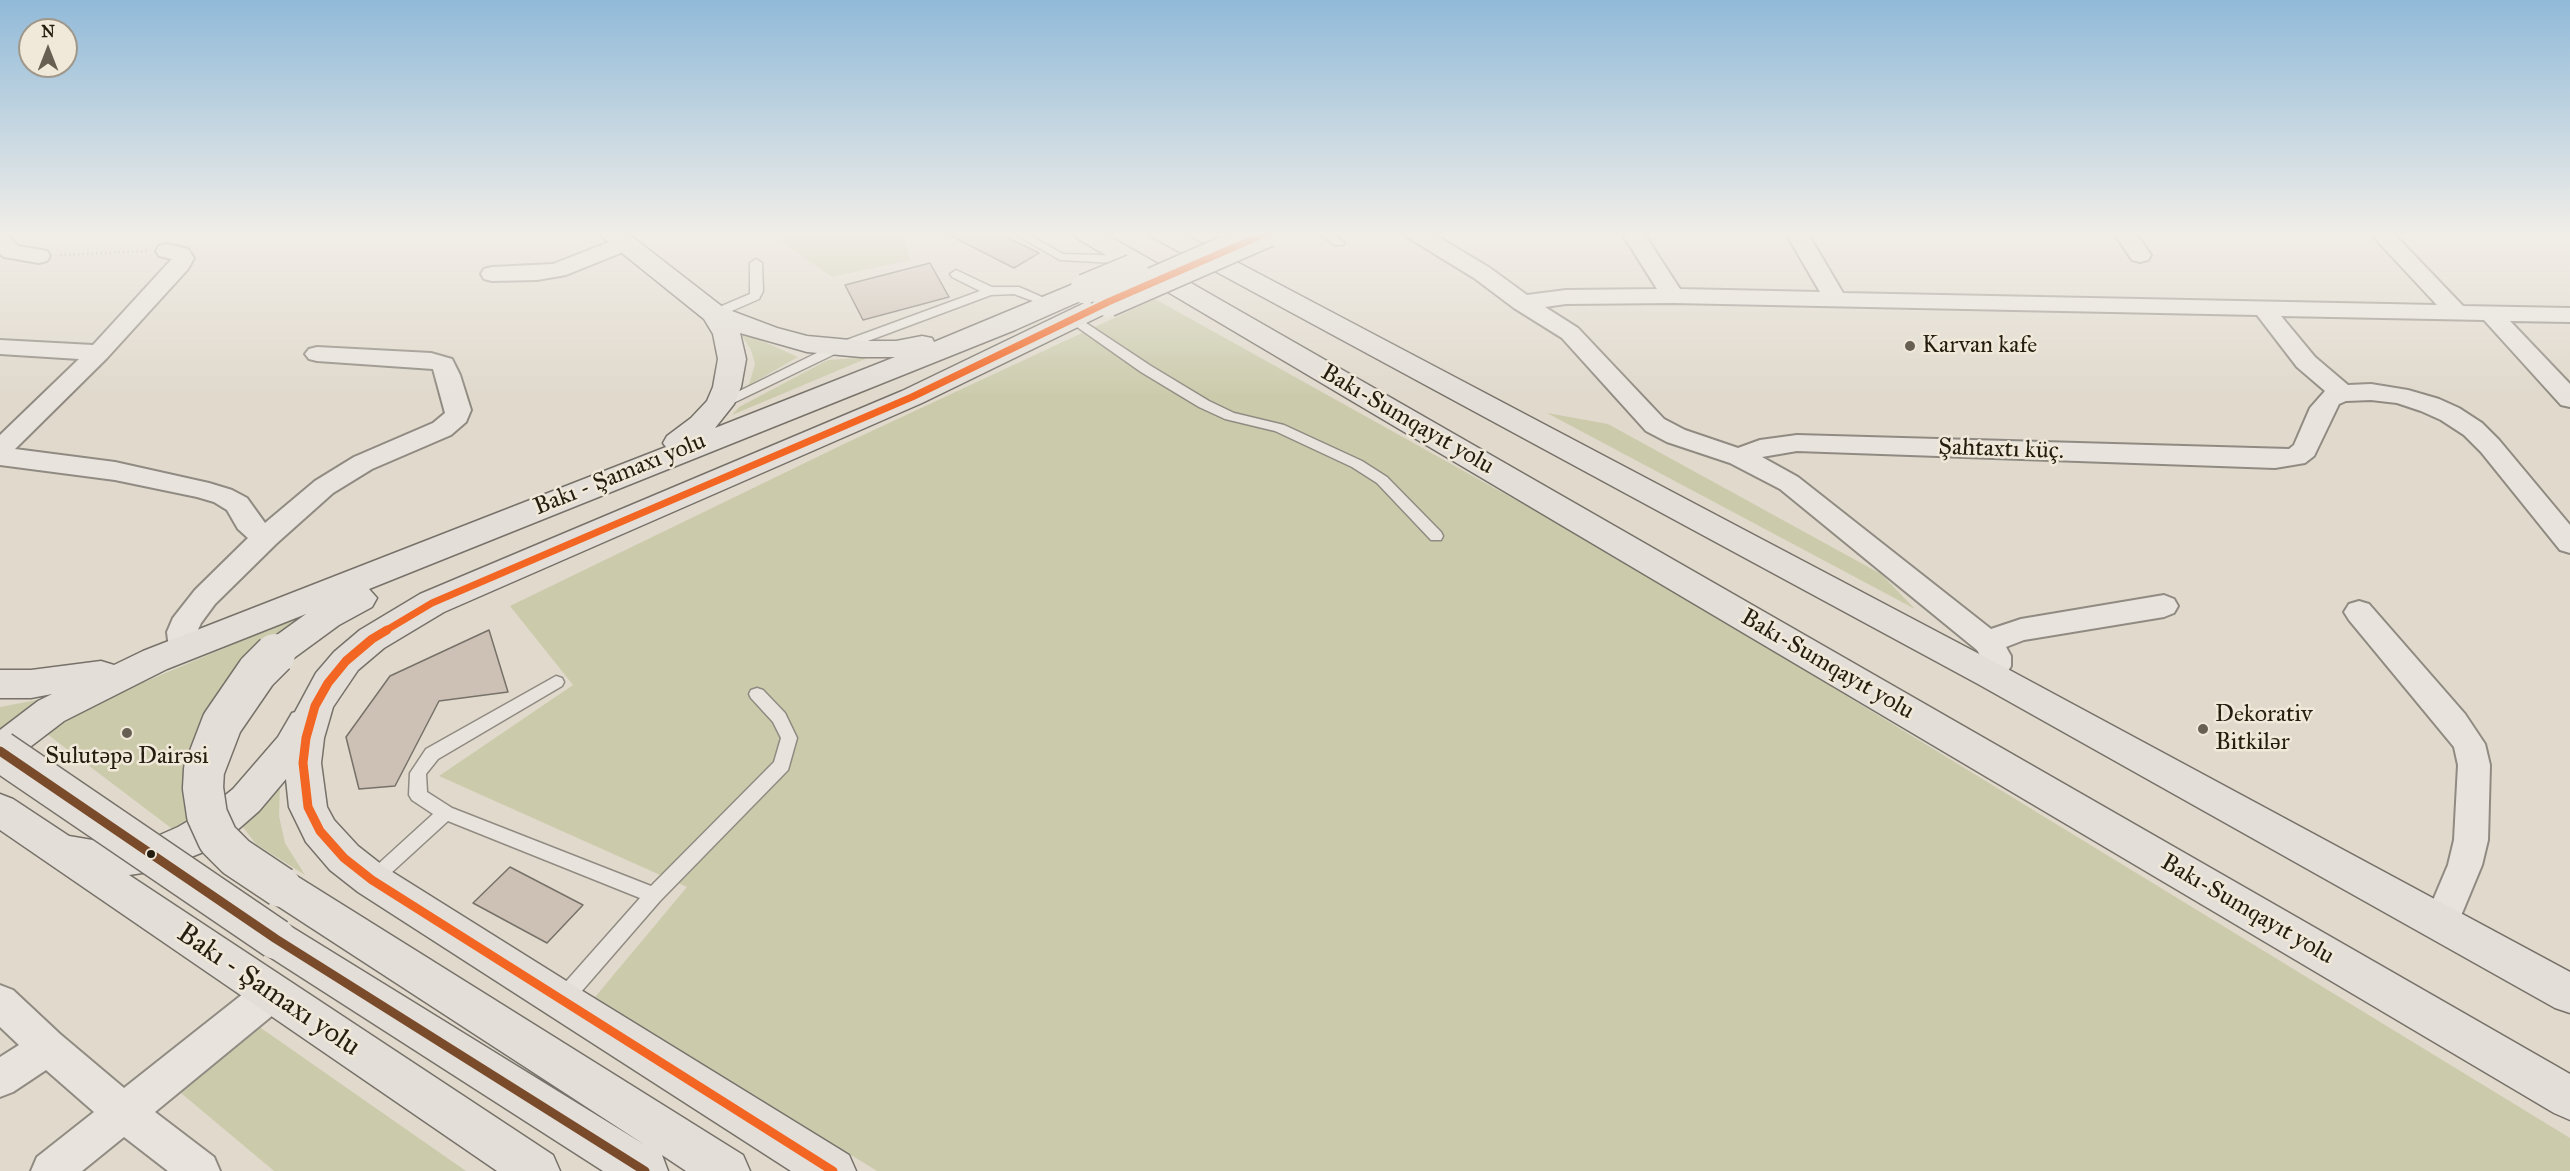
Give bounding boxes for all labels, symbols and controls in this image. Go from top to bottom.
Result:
north arrow [18,18,78,78]
text: N [41,22,55,41]
place label: Karvan kafe [1922,332,2037,360]
marker: Karvan kafe [1903,339,1917,353]
street label: Bakı-Sumqayıt yolu [1315,359,1499,481]
street label: Bakı - Şamaxı yolu [530,427,710,523]
street label: Şahtaxtı küç. [1938,433,2064,467]
street label: Bakı-Sumqayıt yolu [1735,604,1919,726]
place label: Dekorativ Bitkilər [2215,701,2313,757]
marker: Dekorativ Bitkilər [2196,722,2210,736]
marker: Sulutəpə Dairəsi [120,726,134,740]
place label: Sulutəpə Dairəsi [45,743,209,771]
unlabelled marker [145,848,157,860]
street label: Bakı-Sumqayıt yolu [2155,849,2339,971]
street label: Bakı - Şamaxı yolu [170,917,366,1065]

